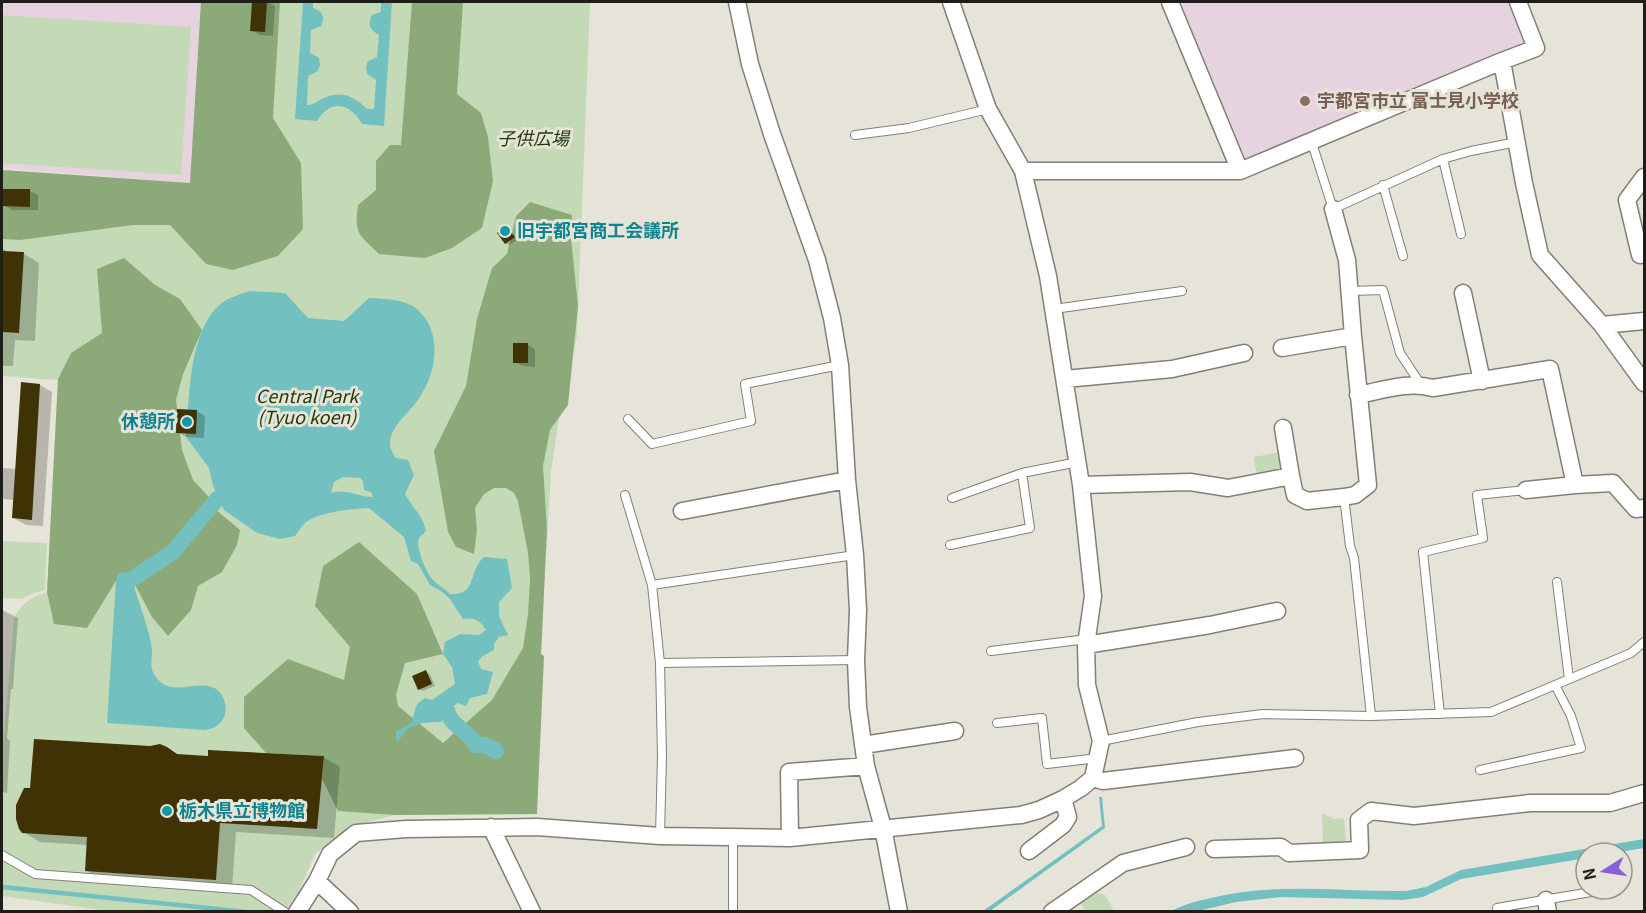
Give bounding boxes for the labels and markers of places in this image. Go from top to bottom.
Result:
place label: 宇都宮市立 富士見小学校 [1317,86,1519,112]
marker: 宇都宮市立 富士見小学校 [1298,94,1312,108]
place label: 旧宇都宮商工会議所 [517,216,679,242]
marker: 旧宇都宮商工会議所 [498,224,512,238]
place label: 休憩所 [121,407,175,433]
marker: 休憩所 [180,415,194,429]
place label: 栃木県立博物館 [179,796,305,822]
marker: 栃木県立博物館 [160,804,174,818]

